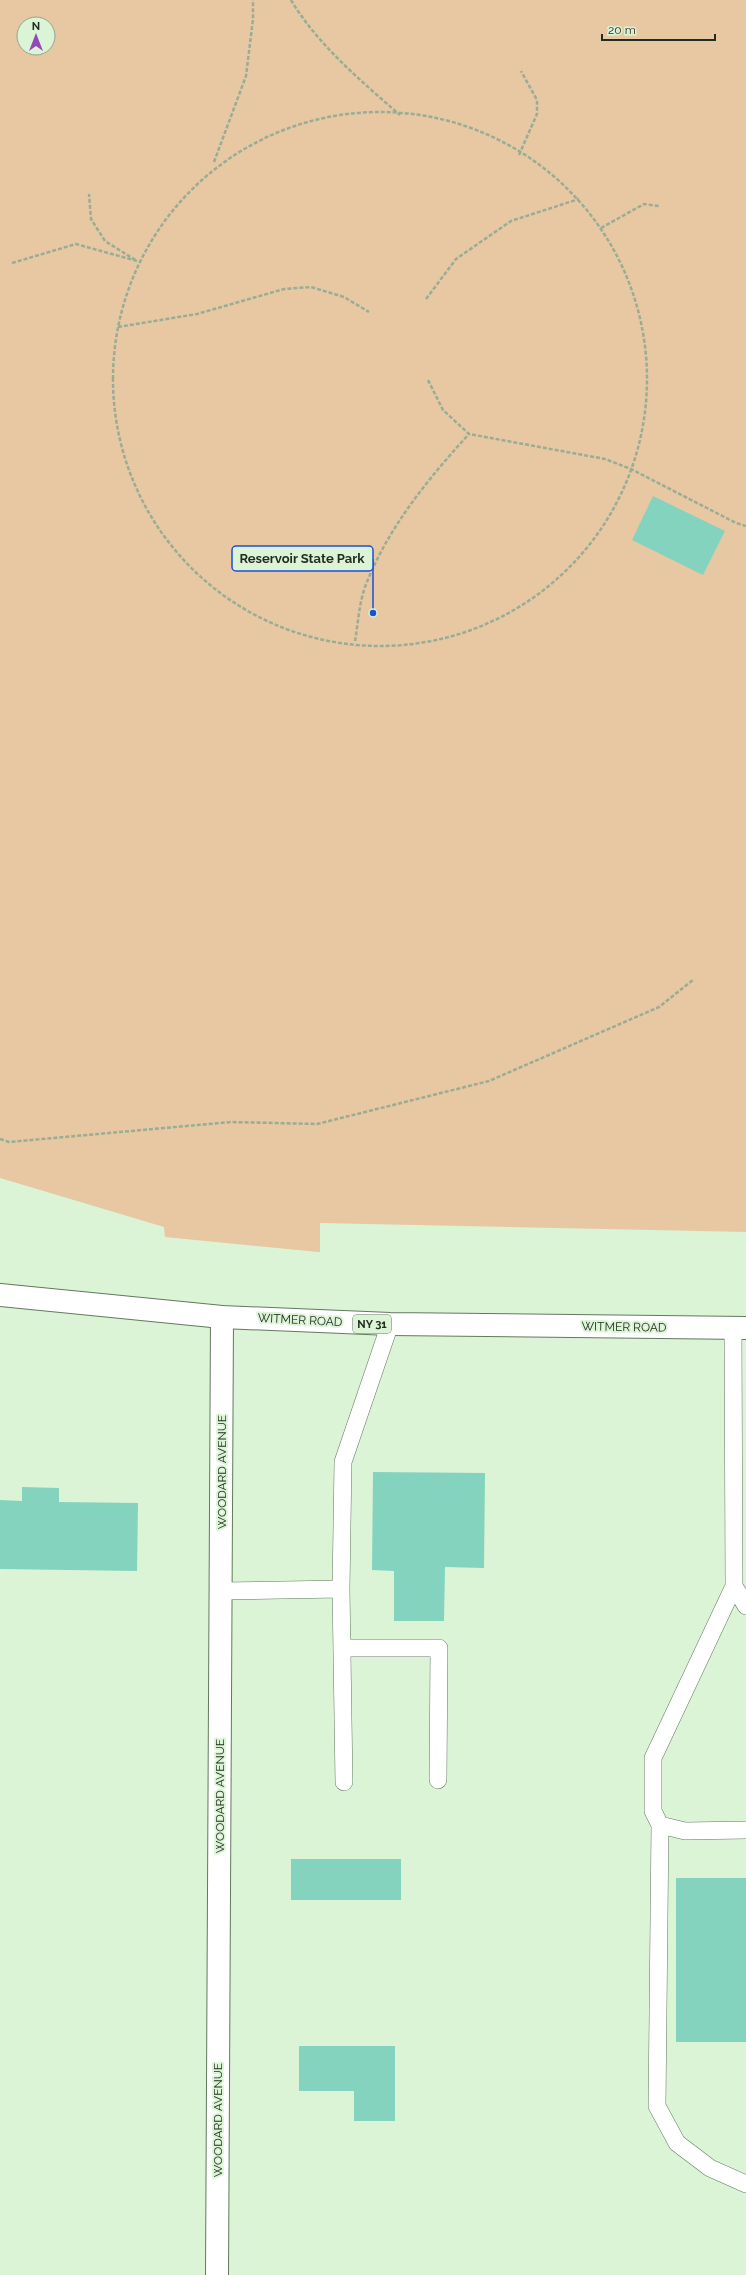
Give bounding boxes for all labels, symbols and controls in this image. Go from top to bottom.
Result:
north arrow [16,16,56,56]
scale bar [602,16,715,42]
text: N [32,20,40,33]
text: 20 m [608,23,636,37]
callout: Reservoir State Park [232,546,373,571]
text: Reservoir State Park [239,551,365,566]
street label: WITMER ROAD [257,1311,343,1329]
road number: NY 31 [353,1315,391,1333]
street label: WITMER ROAD [581,1319,667,1335]
street label: WOODARD AVENUE [215,1415,229,1529]
street label: WOODARD AVENUE [213,1739,227,1853]
street label: WOODARD AVENUE [211,2063,225,2177]

